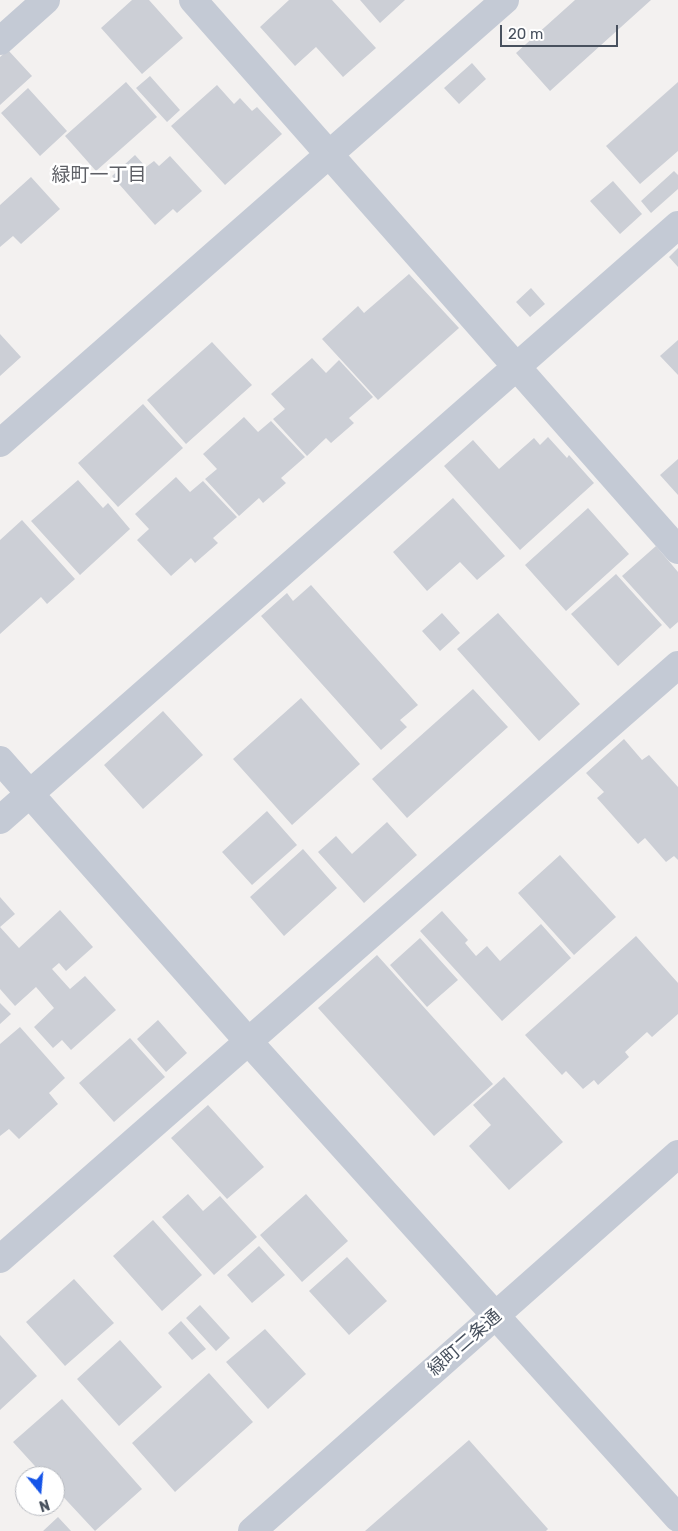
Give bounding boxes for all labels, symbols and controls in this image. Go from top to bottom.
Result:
scale bar [503,15,620,47]
text: 20 m [508,25,543,43]
district label: 緑町一丁目 [52,165,146,187]
street label: 緑町二条通 [424,1305,506,1381]
north arrow [15,1466,65,1516]
text: N [37,1495,52,1514]

